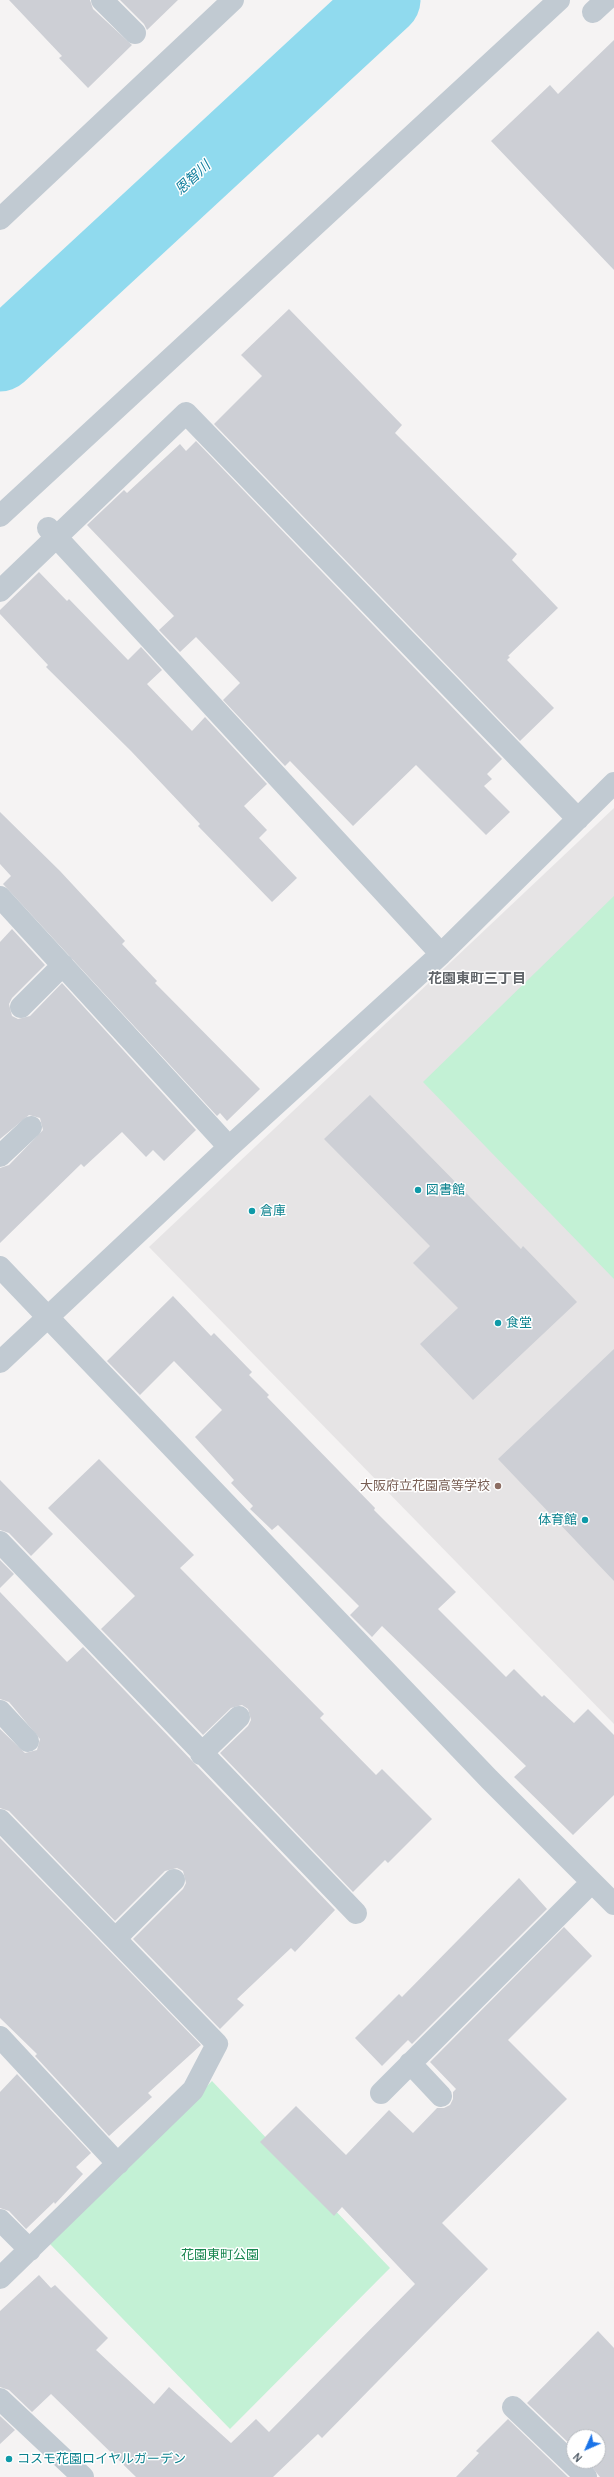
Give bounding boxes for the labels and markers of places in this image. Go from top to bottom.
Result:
place label: 図書館 [426,1182,465,1198]
marker: 図書館 [413,1185,423,1195]
place label: 倉庫 [260,1203,286,1219]
marker: 倉庫 [247,1206,257,1216]
place label: 食堂 [506,1315,532,1331]
marker: 食堂 [493,1318,503,1328]
place label: 大阪府立花園高等学校 [360,1478,490,1494]
marker: 大阪府立花園高等学校 [493,1481,503,1491]
place label: 体育館 [538,1512,577,1528]
marker: 体育館 [580,1515,590,1525]
place label: コスモ花園ロイヤルガーデン [17,2451,186,2467]
marker: コスモ花園ロイヤルガーデン [4,2454,14,2464]

